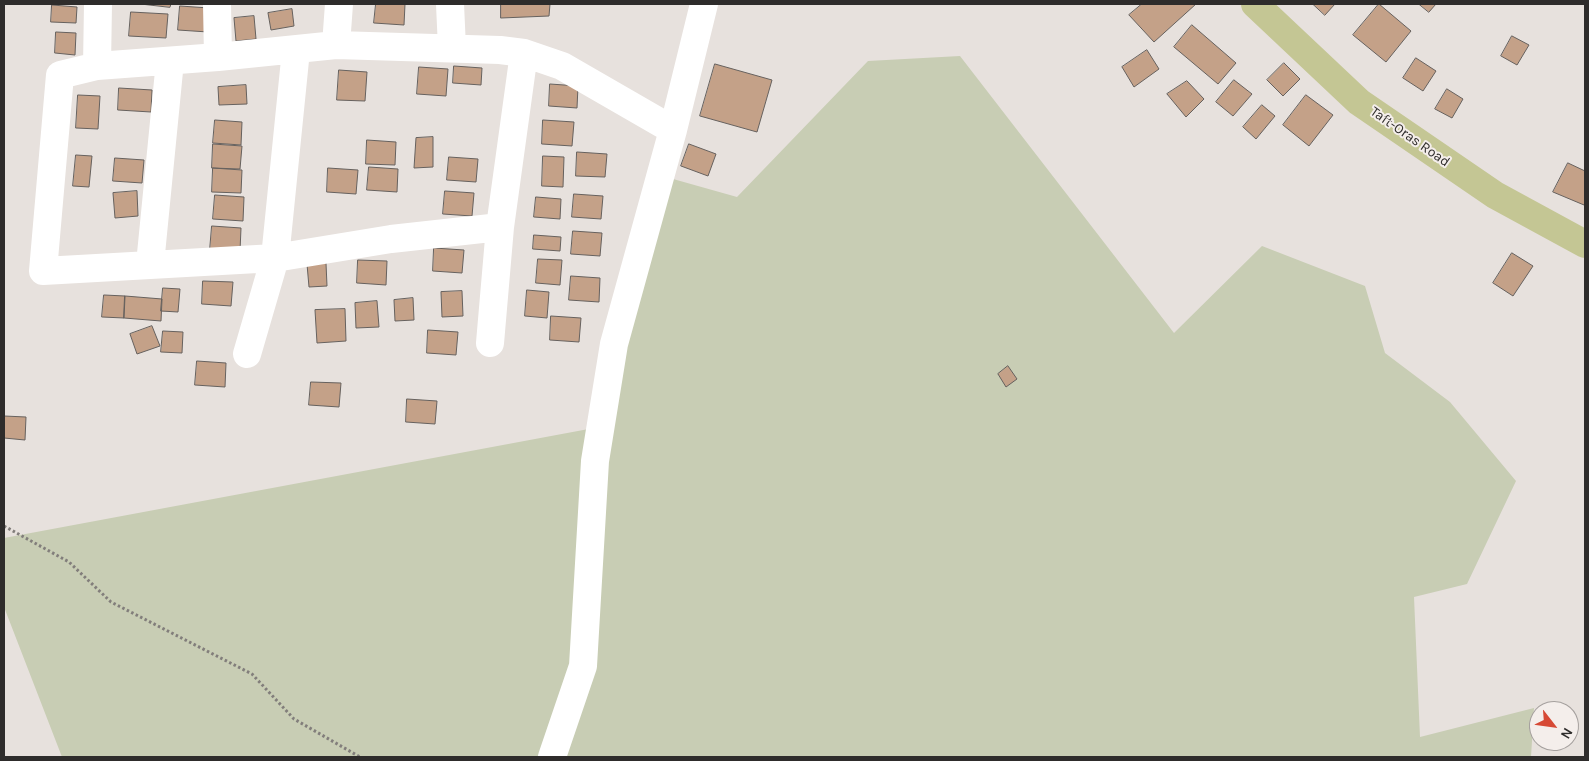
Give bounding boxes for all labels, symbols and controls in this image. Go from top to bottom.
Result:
street label: Taft-Oras Road [1367,103,1453,171]
north arrow [1529,701,1579,751]
text: N [1557,725,1576,742]

